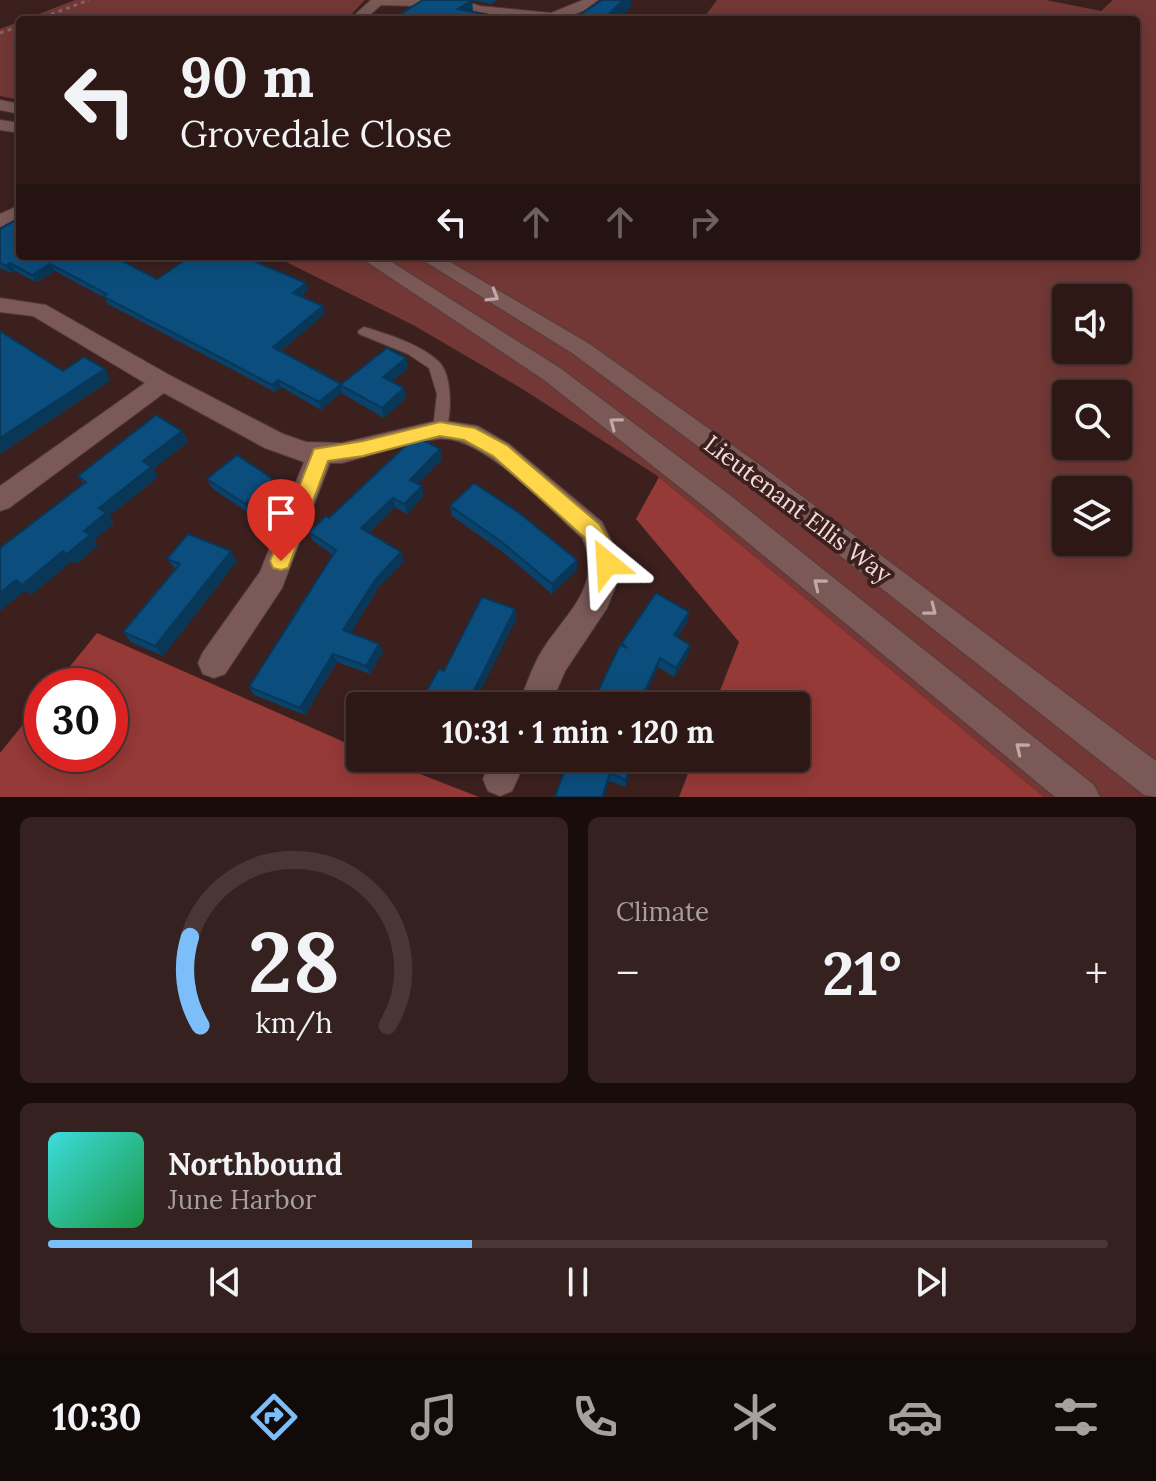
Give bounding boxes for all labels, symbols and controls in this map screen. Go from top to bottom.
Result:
text: 90 m [180,41,314,112]
icon: left [48,48,152,152]
text: Grovedale Close [180,111,452,157]
icon: left [430,200,474,244]
icon: ahead [514,200,558,244]
icon: ahead [598,200,642,244]
icon: right [682,200,726,244]
map controls [1052,284,1132,556]
button: sound [1052,284,1132,364]
one-way arrow [484,286,499,302]
button: search [1052,380,1132,460]
one-way arrow [609,418,624,432]
street label: Lieutenant Ellis Way [698,428,898,590]
button: layers [1052,476,1132,556]
pin [247,479,315,561]
icon: arrive [259,491,303,535]
position arrow [565,521,649,605]
one-way arrow [814,579,828,594]
one-way arrow [923,601,937,615]
speed limit sign: 30 [24,668,128,772]
text: 10:31 · 1 min · 120 m [442,713,714,751]
one-way arrow [1016,743,1030,758]
text: Climate [616,895,709,928]
text: 28 [248,908,340,1015]
text: 21° [822,935,902,1011]
text: − [616,945,639,1001]
text: + [1085,945,1108,1001]
text: km/h [255,1004,333,1041]
text: Northbound [168,1145,343,1183]
text: June Harbor [168,1183,316,1216]
icon: previous [203,1260,247,1304]
icon: pause [556,1260,600,1304]
icon: next [909,1260,953,1304]
icon: directions [246,1389,302,1445]
icon: music [406,1389,462,1445]
icon: phone [567,1389,623,1445]
icon: climate [727,1389,783,1445]
icon: car [887,1389,943,1445]
icon: filters [1048,1389,1104,1445]
text: 10:30 [52,1394,142,1440]

